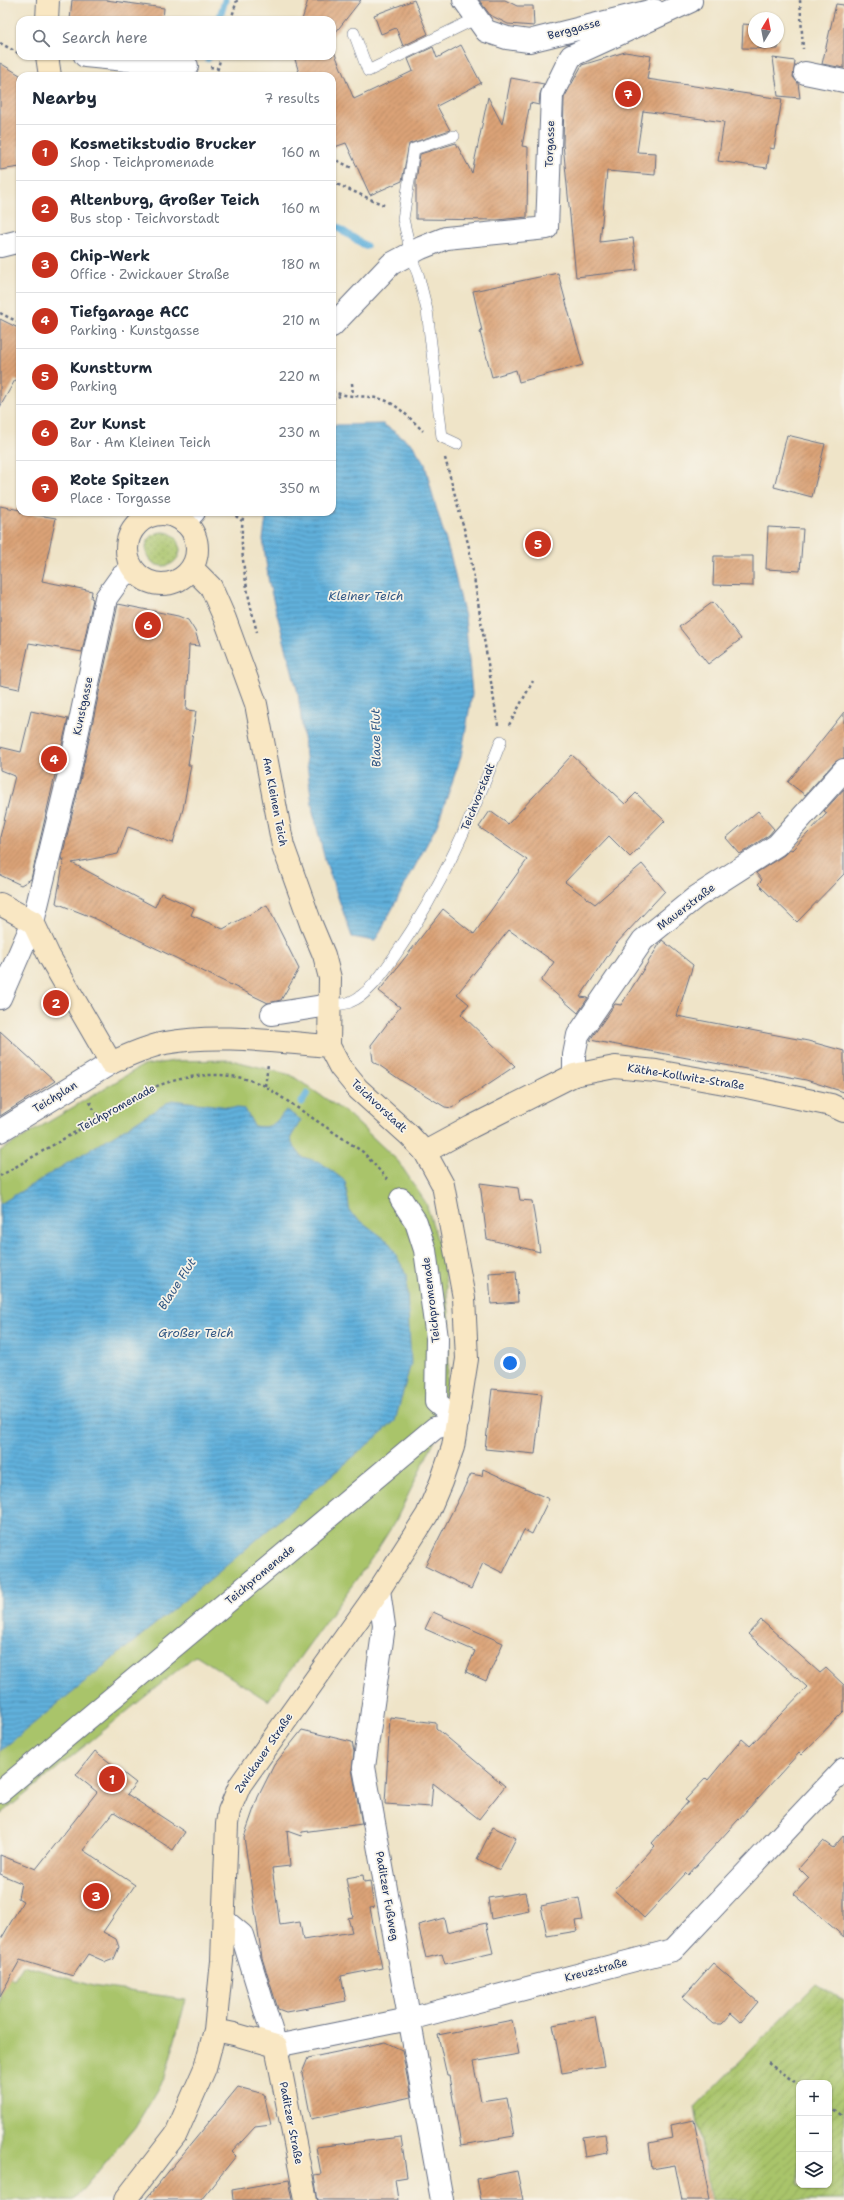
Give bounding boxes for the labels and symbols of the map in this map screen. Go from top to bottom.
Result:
north arrow [748,12,784,48]
street label: Berggasse [546,15,602,43]
pin: 7 [615,79,641,109]
street label: Torgasse [542,120,558,168]
pin: 5 [525,529,551,559]
water label: Kleiner Teich [329,588,403,604]
pin: 6 [135,610,161,640]
street label: Kunstgasse [69,675,97,737]
water label: Blaue Flut [367,708,385,767]
pin: 4 [41,744,67,774]
street label: Am Kleinen Teich [259,756,291,848]
street label: Teichvorstadt [458,761,498,833]
street label: Mauerstraße [654,880,718,934]
pin: 2 [43,988,69,1018]
street label: Käthe-Kollwitz-Straße [626,1060,746,1094]
street label: Teichvorstadt [348,1076,410,1136]
street label: Teichplan [30,1077,80,1116]
street label: Teichpromenade [76,1081,158,1135]
water label: Blaue Flut [154,1254,200,1313]
street label: Teichpromenade [418,1256,444,1344]
water label: Großer Teich [158,1325,234,1341]
your location [500,1353,520,1373]
street label: Teichpromenade [222,1542,298,1608]
street label: Zwickauer Straße [232,1710,296,1796]
pin: 1 [99,1764,125,1794]
street label: Paditzer Fußweg [372,1850,402,1942]
pin: 3 [83,1881,109,1911]
street label: Kreuzstraße [563,1954,629,1986]
street label: Paditzer Straße [276,2080,306,2166]

